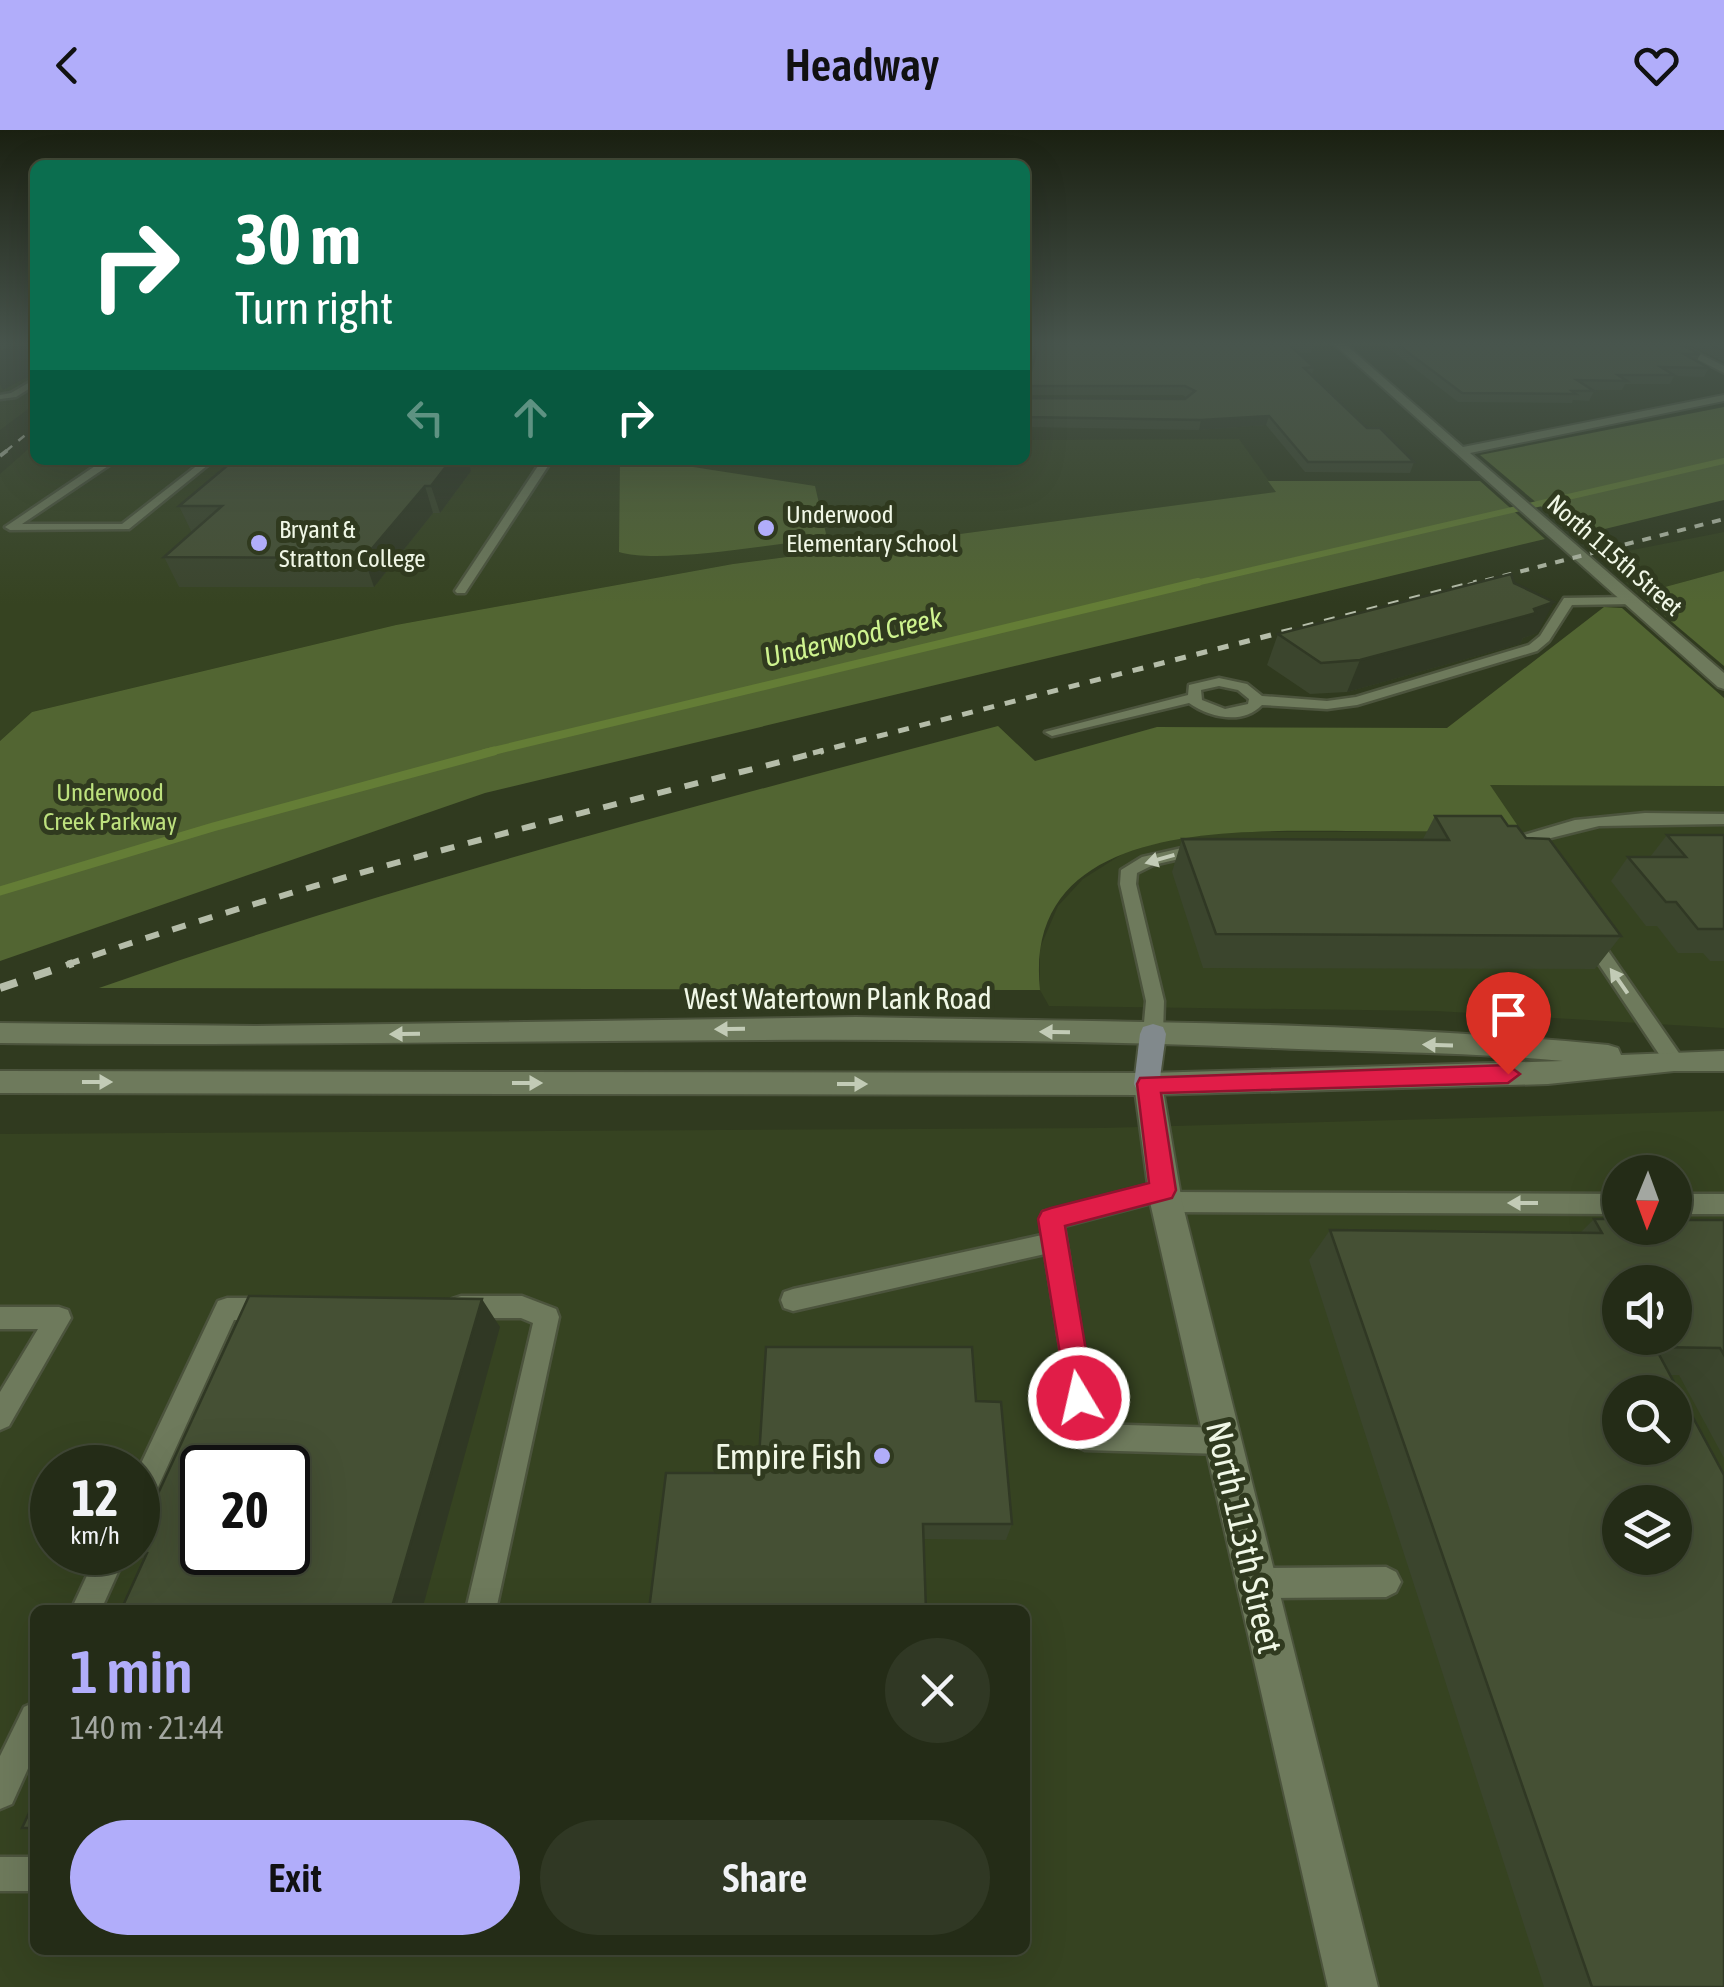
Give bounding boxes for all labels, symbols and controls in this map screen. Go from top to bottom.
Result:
icon: back [40,38,95,93]
icon: heart [1629,38,1684,93]
text: Headway [785,39,939,91]
text: 30 m [235,199,361,279]
icon: right [70,200,200,330]
text: Turn right [235,282,393,334]
icon: left [398,390,453,445]
icon: ahead [503,390,558,445]
icon: right [608,390,663,445]
street label: North 115th Street [1542,489,1688,621]
place label: Underwood Elementary School [786,500,958,557]
place label: Bryant & Stratton College [279,515,426,572]
marker: Underwood Elementary School [755,517,777,539]
marker: Bryant & Stratton College [248,532,270,554]
water label: Underwood Creek [761,601,946,673]
park label: Underwood Creek Parkway [43,778,177,835]
one-way arrow [1144,851,1175,867]
one-way arrow [1610,967,1629,994]
pin [1466,972,1551,1075]
street label: West Watertown Plank Road [684,981,992,1015]
icon: arrive [1481,987,1536,1042]
one-way arrow [714,1022,746,1038]
one-way arrow [1039,1023,1071,1039]
one-way arrow [389,1027,421,1043]
one-way arrow [1421,1036,1453,1052]
one-way arrow [82,1074,114,1090]
one-way arrow [512,1075,544,1091]
one-way arrow [837,1076,869,1092]
north arrow [1602,1155,1692,1245]
map controls [1602,1155,1692,1575]
one-way arrow [1506,1195,1538,1211]
button: sound [1602,1265,1692,1355]
position arrow [1027,1346,1131,1450]
button: search [1602,1375,1692,1465]
street label: North 113th Street [1199,1417,1291,1657]
place label: Empire Fish [715,1436,862,1476]
speed limit sign: 20 [180,1445,310,1575]
marker: Empire Fish [871,1445,893,1467]
text: 12 [71,1469,118,1527]
button: layers [1602,1485,1692,1575]
text: km/h [70,1521,120,1549]
text: 1 min [70,1637,193,1706]
button: close [885,1638,990,1743]
text: 140 m · 21:44 [70,1709,224,1746]
button: Exit [70,1820,520,1935]
button: Share [540,1820,990,1935]

